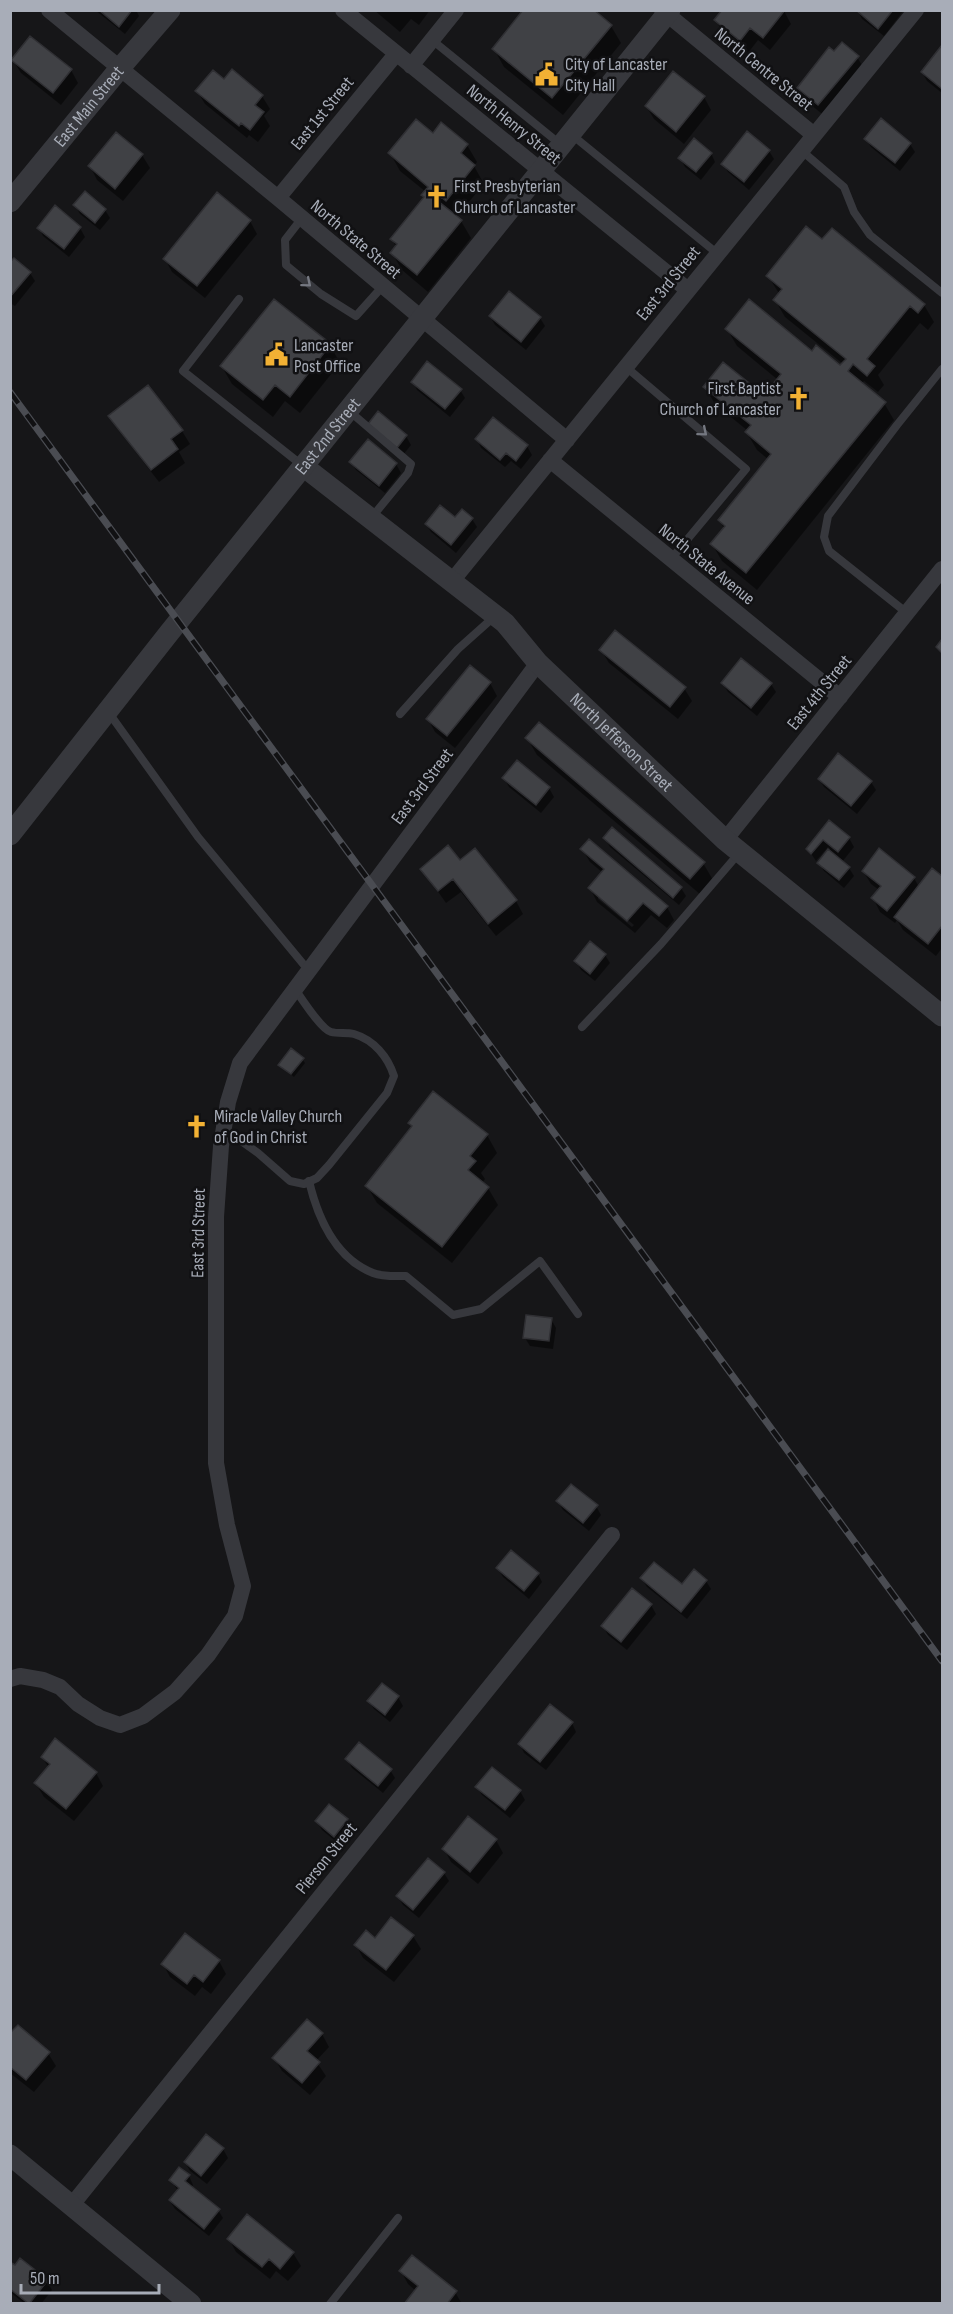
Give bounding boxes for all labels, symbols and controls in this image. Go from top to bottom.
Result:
street label: North Centre Street [710,23,817,116]
place label: City of Lancaster City Hall [565,54,667,96]
street label: East Main Street [50,61,129,151]
public building icon: City of Lancaster City Hall [534,61,560,87]
street label: East 1st Street [287,72,359,154]
street label: North Henry Street [462,80,565,169]
place label: First Presbyterian Church of Lancaster [454,176,575,218]
church icon: First Presbyterian Church of Lancaster [423,183,449,209]
street label: North State Street [306,195,406,284]
street label: East 3rd Street [632,241,705,325]
one-way arrow [300,275,311,286]
place label: Lancaster Post Office [294,335,361,377]
public building icon: Lancaster Post Office [263,342,289,368]
place label: First Baptist Church of Lancaster [660,378,782,420]
church icon: First Baptist Church of Lancaster [786,385,812,411]
street label: East 2nd Street [291,393,365,479]
one-way arrow [696,425,707,436]
street label: North State Avenue [654,519,759,610]
street label: East 4th Street [783,650,856,734]
street label: North Jefferson Street [566,689,678,797]
street label: East 3rd Street [387,744,458,828]
place label: Miracle Valley Church of God in Christ [214,1106,342,1148]
church icon: Miracle Valley Church of God in Christ [183,1113,209,1139]
street label: East 3rd Street [187,1188,210,1278]
street label: Pierson Street [291,1818,362,1898]
scale bar [21,2257,159,2295]
text: 50 m [30,2268,60,2289]

